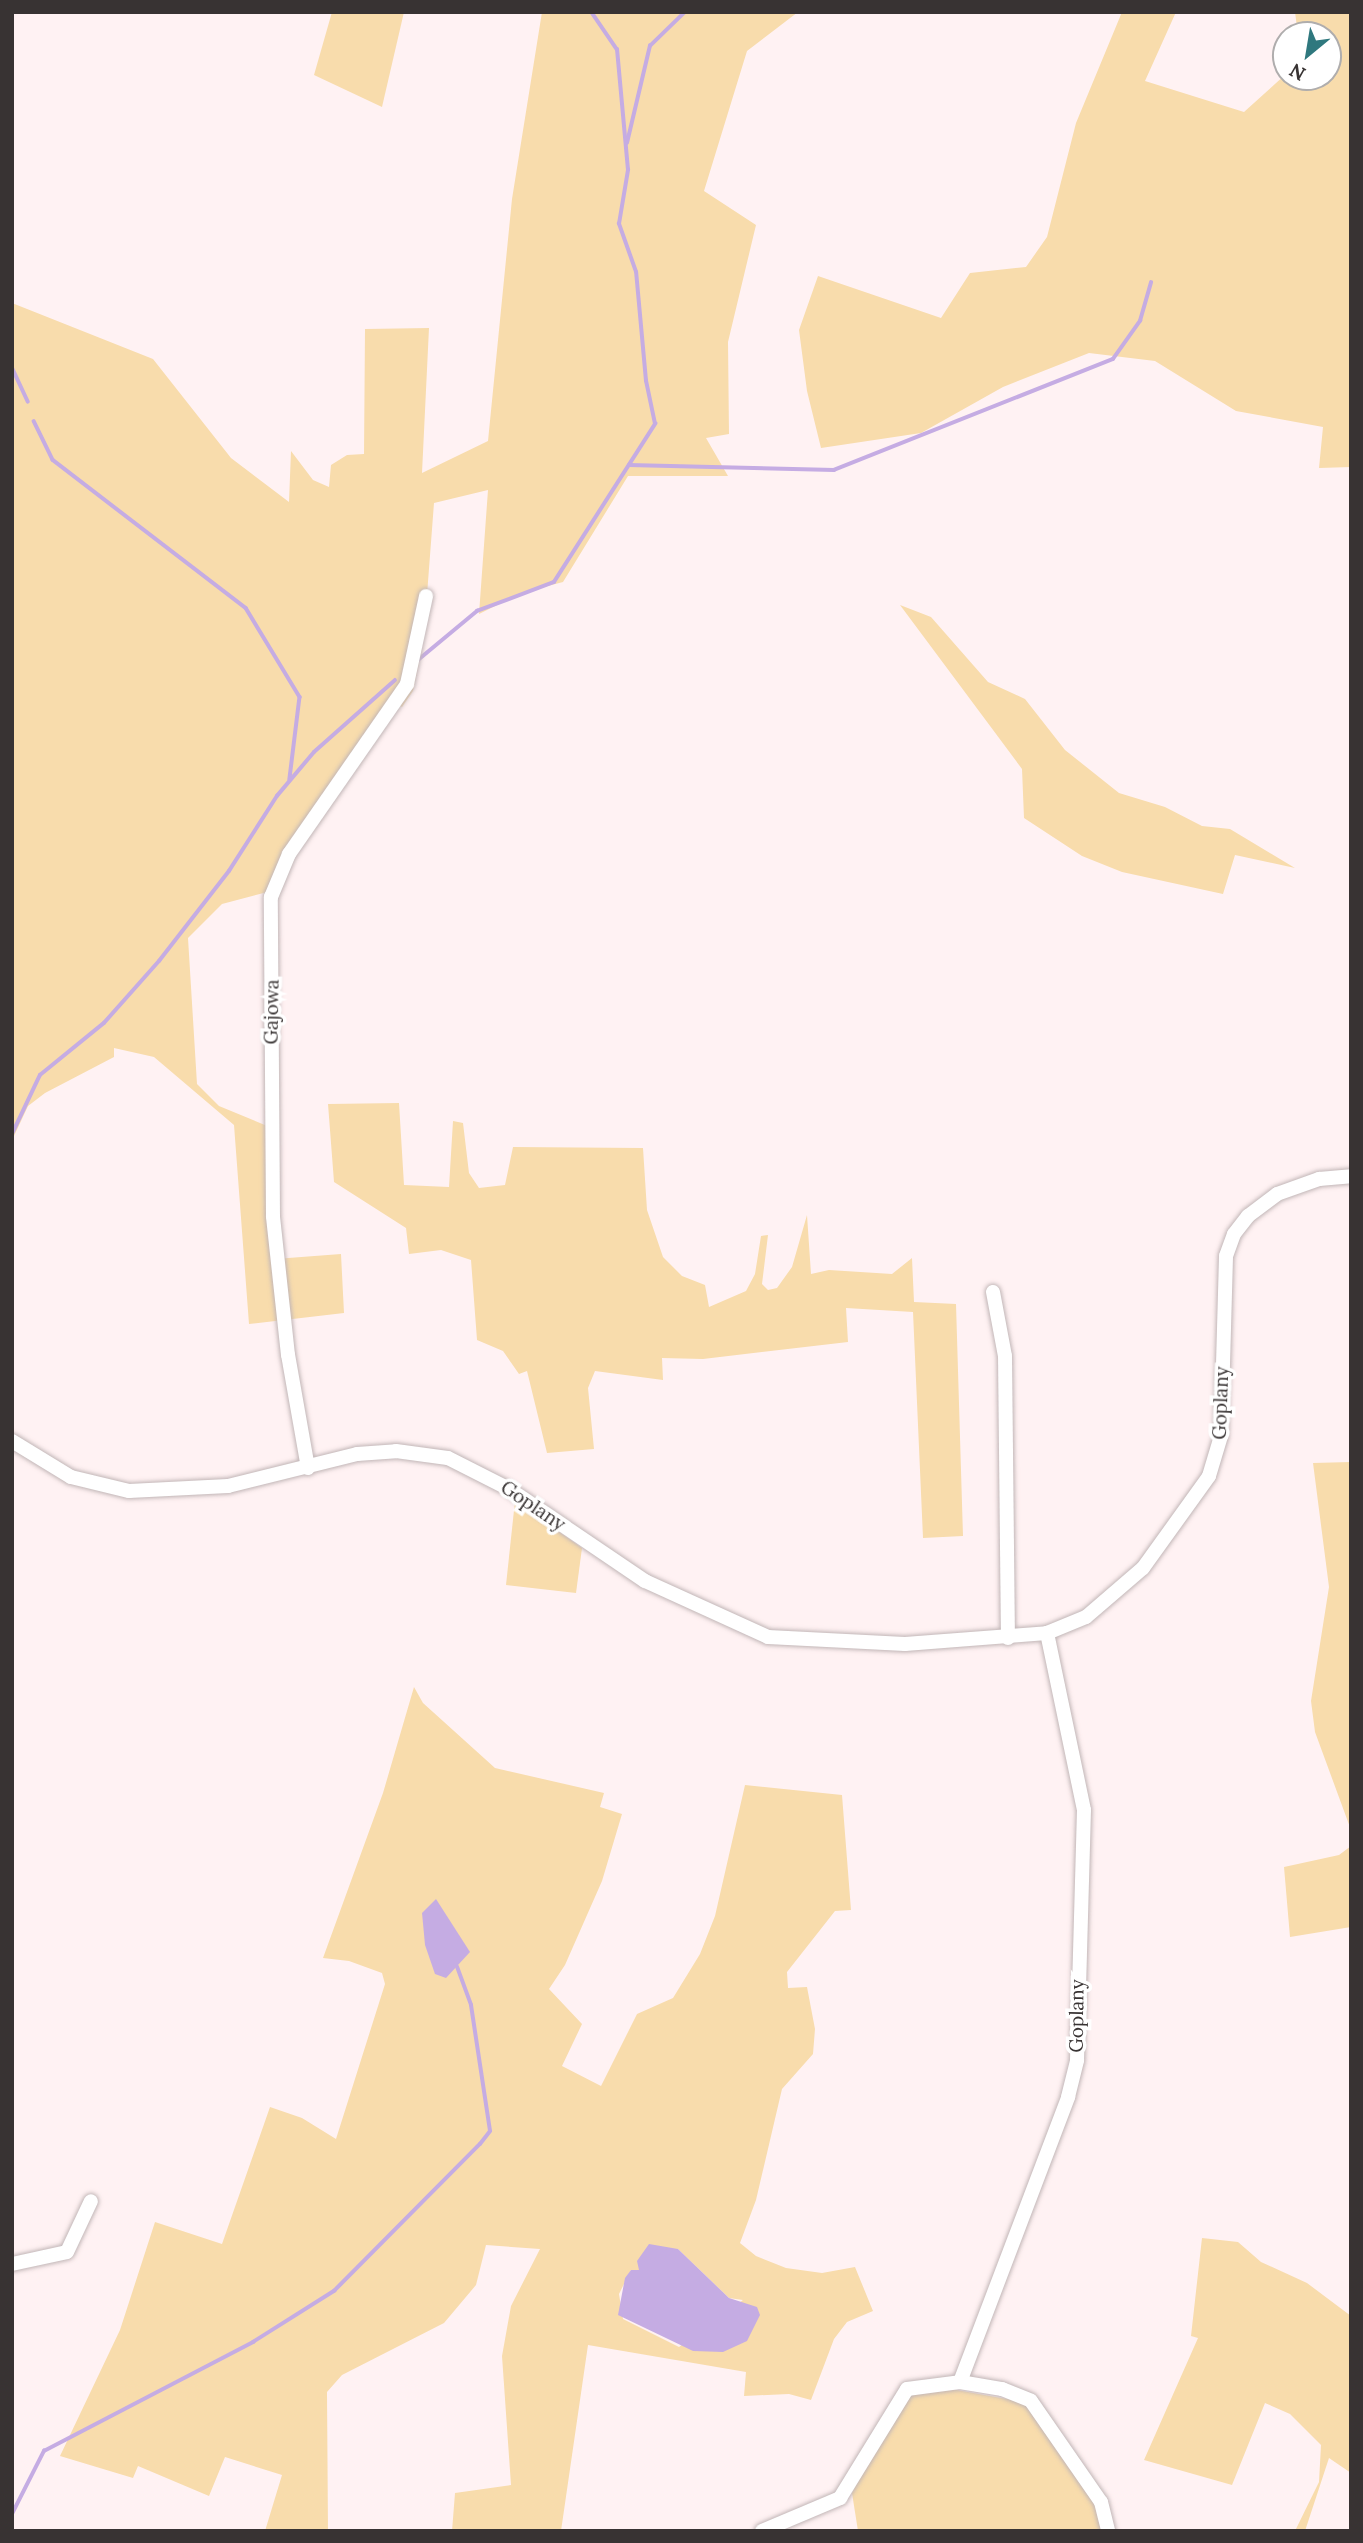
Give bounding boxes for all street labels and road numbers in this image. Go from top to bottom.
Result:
street label: Gajowa [260,979,284,1045]
street label: Goplany [1208,1366,1234,1440]
street label: Goplany [496,1476,570,1536]
street label: Goplany [1065,1979,1089,2053]

